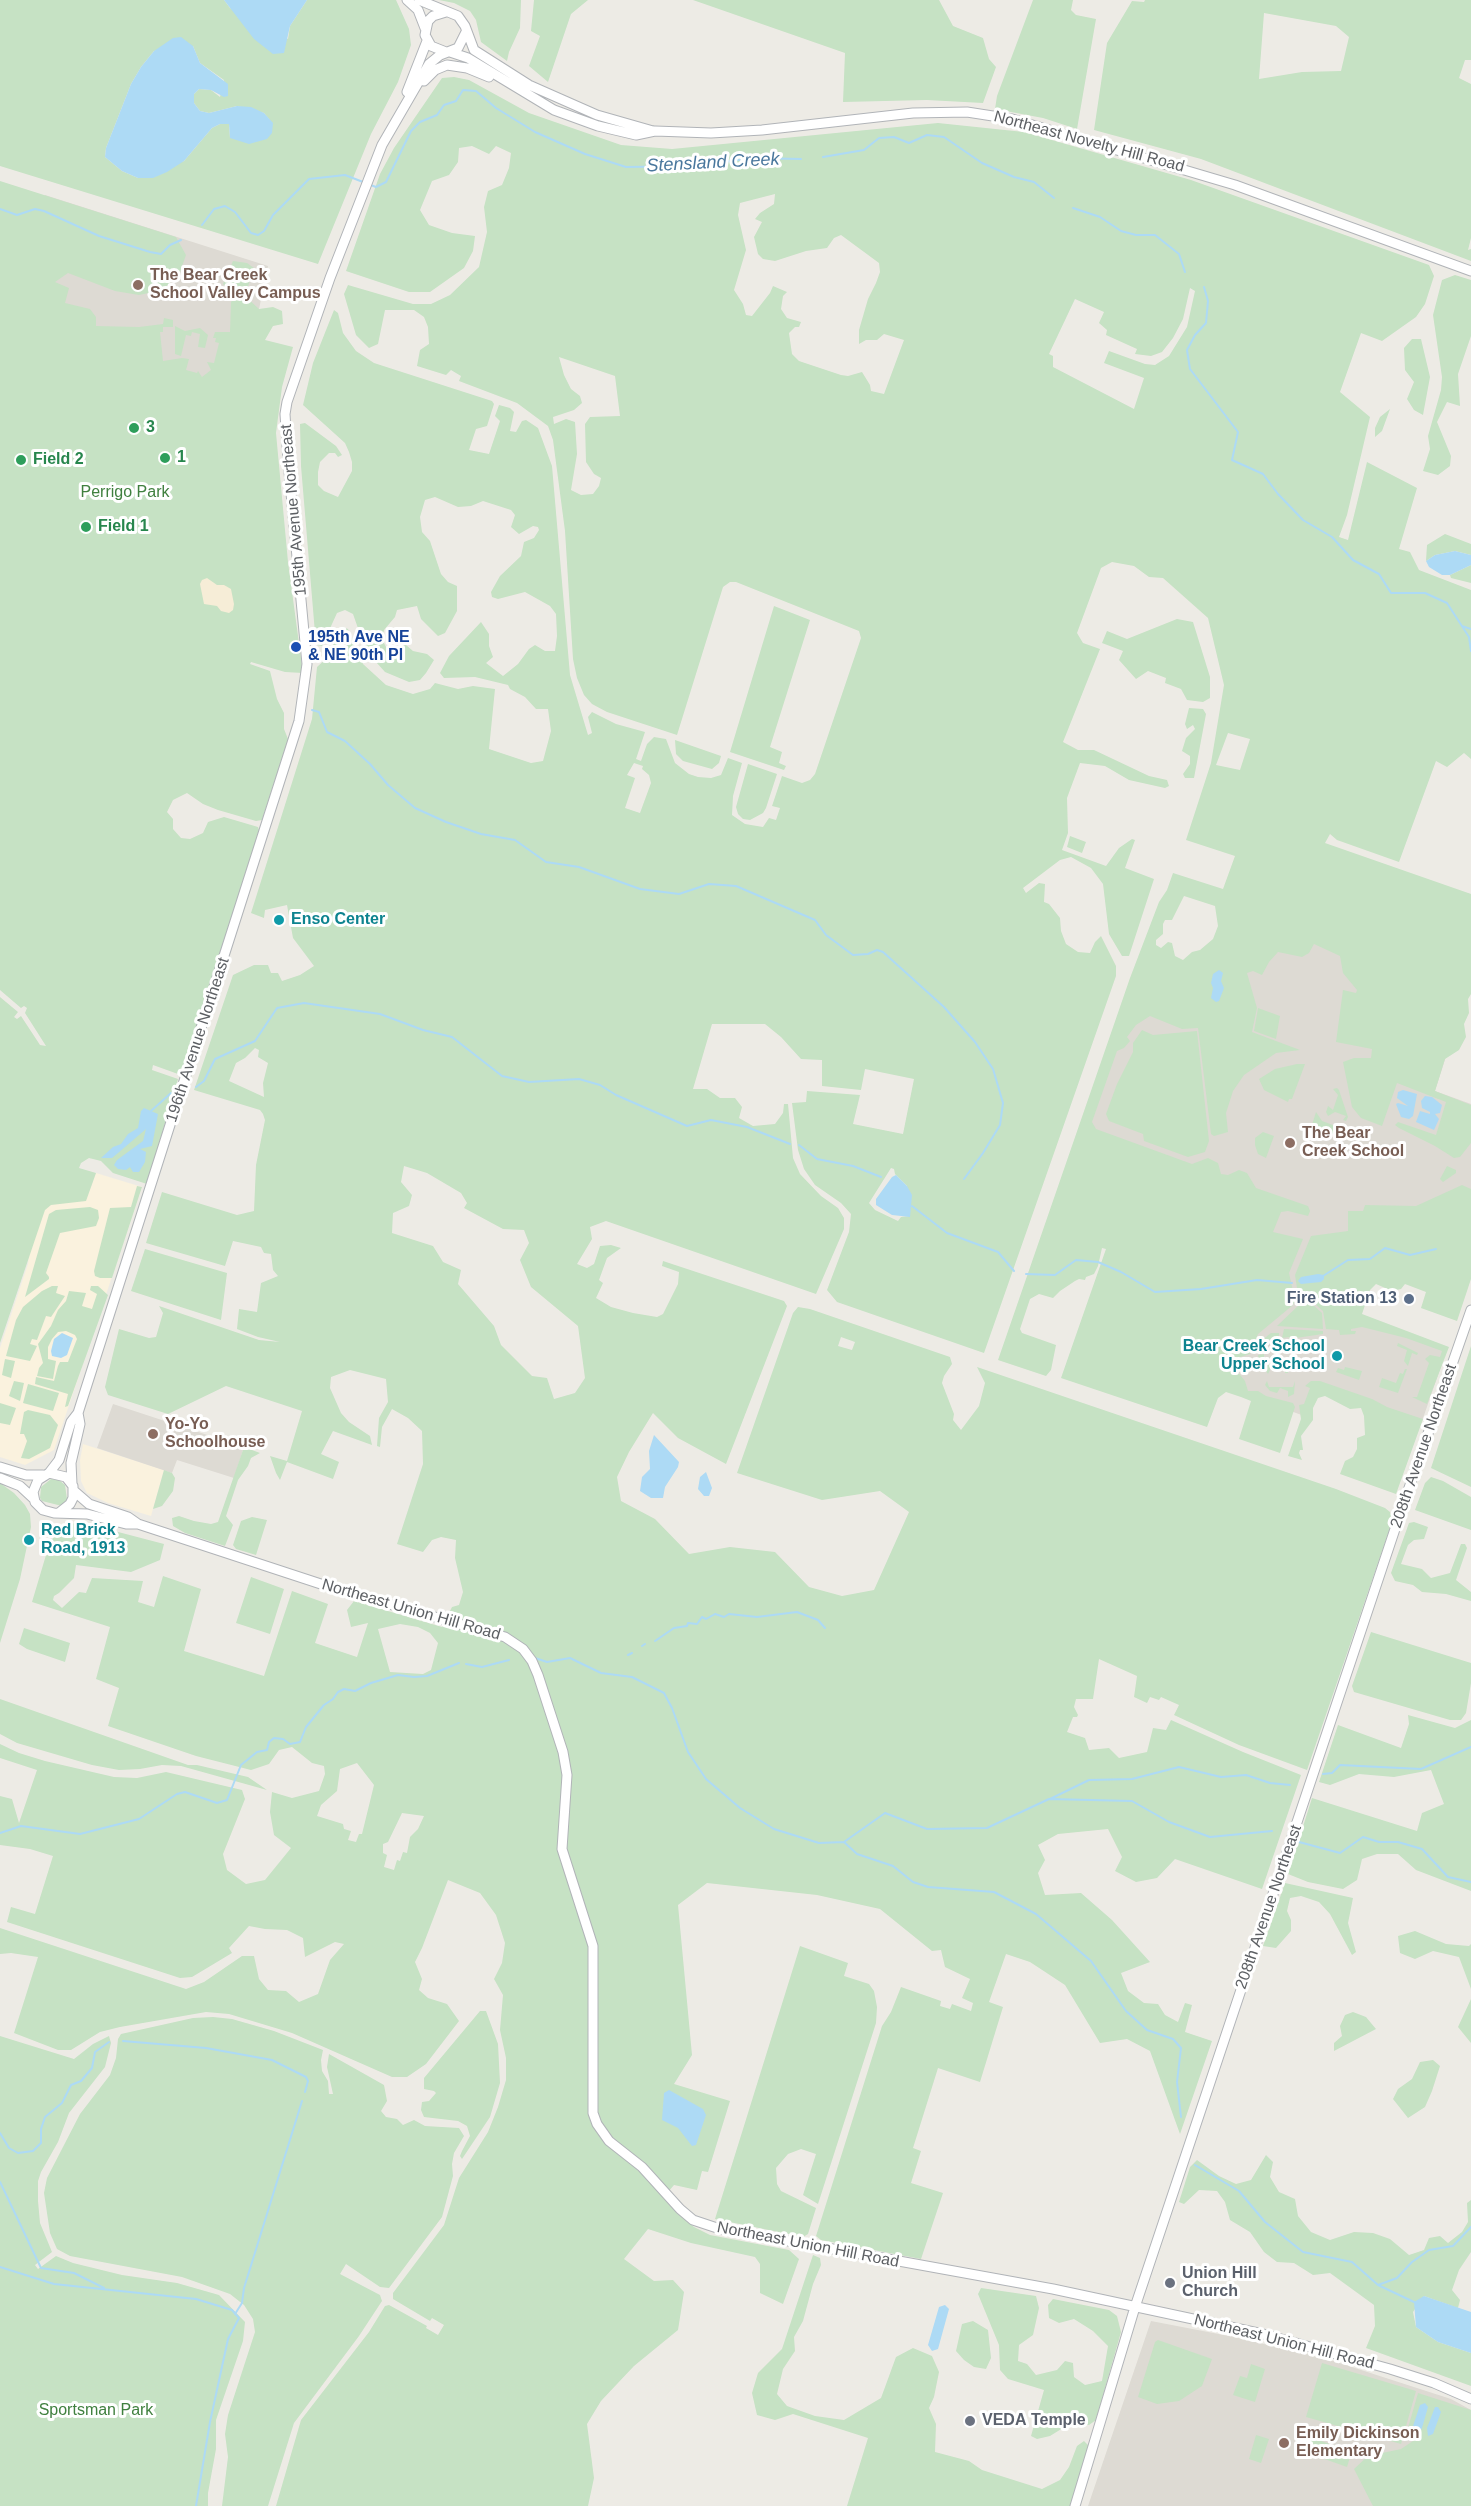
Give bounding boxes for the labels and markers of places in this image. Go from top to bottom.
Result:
place label: The Bear Creek School Valley Campus [150,266,321,304]
marker: The Bear Creek School Valley Campus [131,278,145,292]
place label: 3 [146,418,155,438]
marker: 3 [127,421,141,435]
place label: 1 [177,448,186,468]
place label: Field 2 [33,450,84,470]
marker: 1 [158,451,172,465]
marker: Field 2 [14,453,28,467]
place label: Field 1 [98,517,149,537]
marker: Field 1 [79,520,93,534]
place label: 195th Ave NE & NE 90th Pl [308,628,410,666]
marker: 195th Ave NE & NE 90th Pl [289,640,303,654]
place label: Enso Center [291,910,385,930]
marker: Enso Center [272,913,286,927]
place label: The Bear Creek School [1302,1124,1404,1162]
marker: The Bear Creek School [1283,1136,1297,1150]
place label: Fire Station 13 [1287,1289,1397,1309]
marker: Fire Station 13 [1402,1292,1416,1306]
place label: Bear Creek School Upper School [1183,1337,1325,1375]
marker: Bear Creek School Upper School [1330,1349,1344,1363]
place label: Yo-Yo Schoolhouse [165,1415,265,1453]
marker: Yo-Yo Schoolhouse [146,1427,160,1441]
place label: Red Brick Road, 1913 [41,1521,125,1559]
marker: Red Brick Road, 1913 [22,1533,36,1547]
place label: Union Hill Church [1182,2264,1257,2302]
marker: Union Hill Church [1163,2276,1177,2290]
place label: VEDA Temple [982,2411,1086,2431]
marker: VEDA Temple [963,2414,977,2428]
place label: Emily Dickinson Elementary [1296,2424,1420,2462]
marker: Emily Dickinson Elementary [1277,2436,1291,2450]

